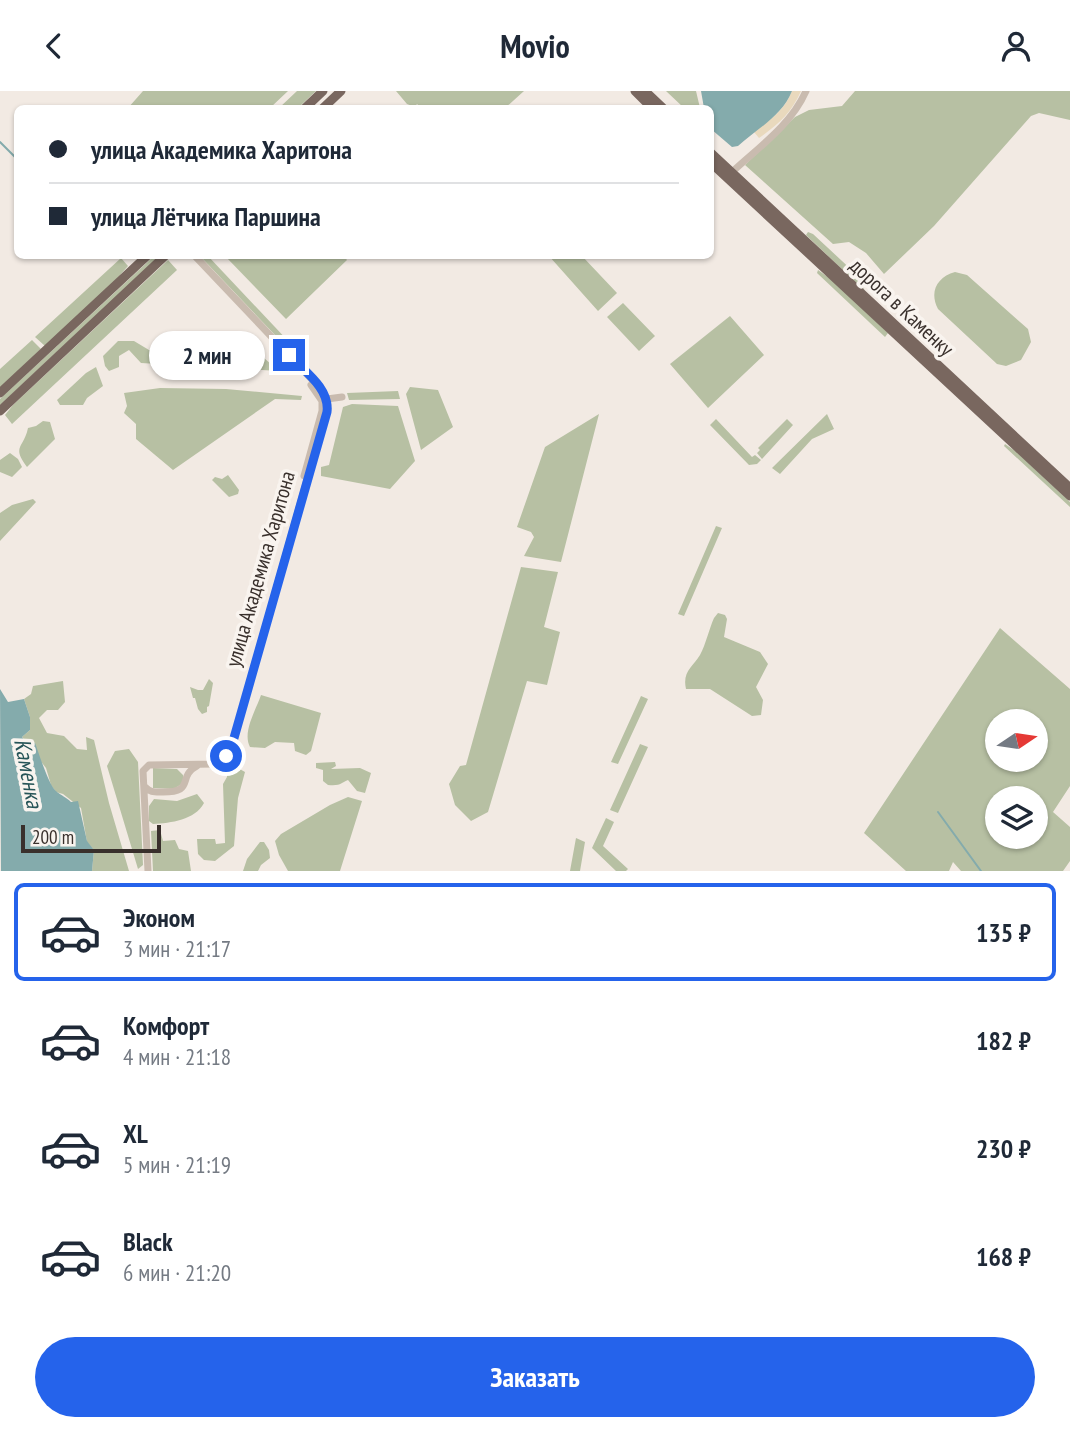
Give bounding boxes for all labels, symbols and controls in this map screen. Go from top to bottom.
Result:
text: Movio [500,25,570,67]
icon: back [35,27,73,65]
icon: person [997,27,1035,65]
text: улица Академика Харитона [91,133,352,166]
text: улица Лётчика Паршина [91,200,321,233]
street label: дорога в Каменку [845,252,960,362]
callout: 2 мин [149,331,264,379]
route end [273,339,305,371]
text: 2 мин [182,341,232,370]
street label: улица Академика Харитона [219,468,301,670]
north arrow [985,709,1048,772]
map controls [985,709,1048,849]
water label: Каменка [8,736,50,812]
route start [210,740,242,772]
button: layers [985,786,1048,849]
scale bar [21,822,161,854]
text: 200 m [32,825,74,849]
icon: car [39,901,102,964]
text: Эконом [123,901,195,934]
text: 135 ₽ [976,916,1031,949]
text: 3 мин · 21:17 [123,934,231,963]
icon: car [39,1009,102,1072]
text: Комфорт [123,1009,209,1042]
text: 182 ₽ [976,1024,1031,1057]
text: 4 мин · 21:18 [123,1042,231,1071]
icon: car [39,1117,102,1180]
text: XL [123,1117,148,1150]
text: 230 ₽ [976,1132,1031,1165]
text: 5 мин · 21:19 [123,1150,231,1179]
icon: car [39,1225,102,1288]
text: Black [123,1225,173,1258]
text: 168 ₽ [976,1240,1031,1273]
text: 6 мин · 21:20 [123,1258,231,1287]
button: Заказать [35,1337,1035,1417]

